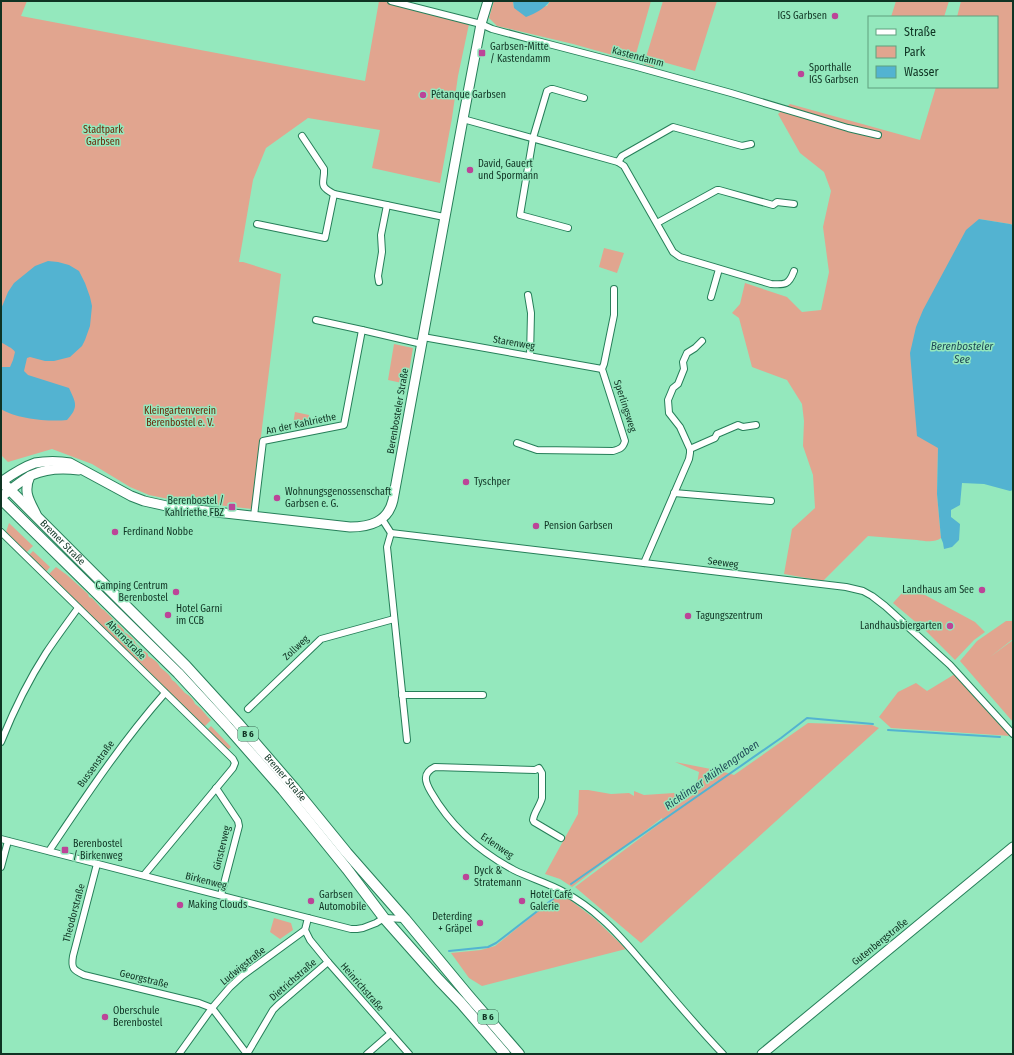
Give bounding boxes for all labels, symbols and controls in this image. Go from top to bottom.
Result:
place label: IGS Garbsen [777,10,827,22]
marker: IGS Garbsen [830,11,840,21]
legend [868,16,998,88]
text: Straße [904,25,936,39]
place label: Garbsen-Mitte / Kastendamm [490,41,550,65]
street label: Kastendamm [611,44,665,70]
text: Park [904,45,926,59]
marker: Garbsen-Mitte / Kastendamm [477,48,487,58]
place label: Sporthalle IGS Garbsen [809,62,859,86]
text: Wasser [904,65,939,79]
marker: Sporthalle IGS Garbsen [796,69,806,79]
place label: Pétanque Garbsen [431,89,506,101]
marker: Pétanque Garbsen [418,90,428,100]
park label: Stadtpark Garbsen [83,124,123,148]
place label: David, Gauert und Spormann [478,158,538,182]
marker: David, Gauert und Spormann [465,165,475,175]
street label: Starenweg [492,333,536,353]
water label: Berenbosteler See [931,340,994,366]
street label: Berenbosteler Straße [385,367,411,455]
street label: Sperlingsweg [611,378,639,434]
park label: Kleingartenverein Berenbostel e. V. [144,405,216,429]
street label: An der Kahlriethe [265,411,337,437]
place label: Tyschper [474,476,511,488]
marker: Tyschper [461,477,471,487]
place label: Wohnungsgenossenschaft Garbsen e. G. [285,486,392,510]
marker: Wohnungsgenossenschaft Garbsen e. G. [272,493,282,503]
place label: Berenbostel / Kahlriethe FBZ [165,495,224,519]
marker: Berenbostel / Kahlriethe FBZ [227,502,237,512]
street label: Bremer Straße [37,517,88,568]
place label: Pension Garbsen [544,520,613,532]
marker: Pension Garbsen [531,521,541,531]
place label: Ferdinand Nobbe [123,526,193,538]
marker: Ferdinand Nobbe [110,527,120,537]
street label: Seeweg [707,555,739,571]
place label: Camping Centrum Berenbostel [96,580,168,604]
place label: Landhaus am See [902,584,974,596]
marker: Landhaus am See [977,585,987,595]
marker: Camping Centrum Berenbostel [171,587,181,597]
place label: Hotel Garni im CCB [176,603,222,627]
marker: Hotel Garni im CCB [163,610,173,620]
place label: Tagungszentrum [696,610,763,622]
marker: Tagungszentrum [683,611,693,621]
street label: Ahornstraße [104,618,148,662]
place label: Landhausbiergarten [860,620,942,632]
marker: Landhausbiergarten [945,621,955,631]
street label: Zollweg [280,633,312,663]
road number: B 6 [238,727,258,741]
water label: Ricklinger Mühlengraben [662,737,762,813]
street label: Bussenstraße [75,738,117,790]
street label: Bremer Straße [261,752,309,804]
street label: Ginsterweg [211,824,233,872]
street label: Erlenweg [478,831,516,862]
place label: Berenbostel / Birkenweg [73,838,123,862]
marker: Berenbostel / Birkenweg [60,845,70,855]
place label: Dyck & Stratemann [474,865,522,889]
street label: Birkenweg [184,870,228,892]
marker: Dyck & Stratemann [461,872,471,882]
street label: Theodorstraße [60,882,88,944]
place label: Garbsen Automobile [319,889,366,913]
place label: Hotel Café Galerie [530,889,572,913]
marker: Garbsen Automobile [306,896,316,906]
marker: Hotel Café Galerie [517,896,527,906]
place label: Making Clouds [188,899,247,911]
marker: Making Clouds [175,900,185,910]
place label: Deterding + Gräpel [432,911,472,935]
street label: Gutenbergstraße [850,916,910,968]
marker: Deterding + Gräpel [475,918,485,928]
street label: Ludwigstraße [218,944,268,988]
street label: Dietrichstraße [267,956,319,1004]
street label: Heinrichstraße [338,960,386,1014]
street label: Georgstraße [118,967,170,991]
place label: Oberschule Berenbostel [113,1005,163,1029]
road number: B 6 [478,1010,498,1024]
marker: Oberschule Berenbostel [100,1012,110,1022]

